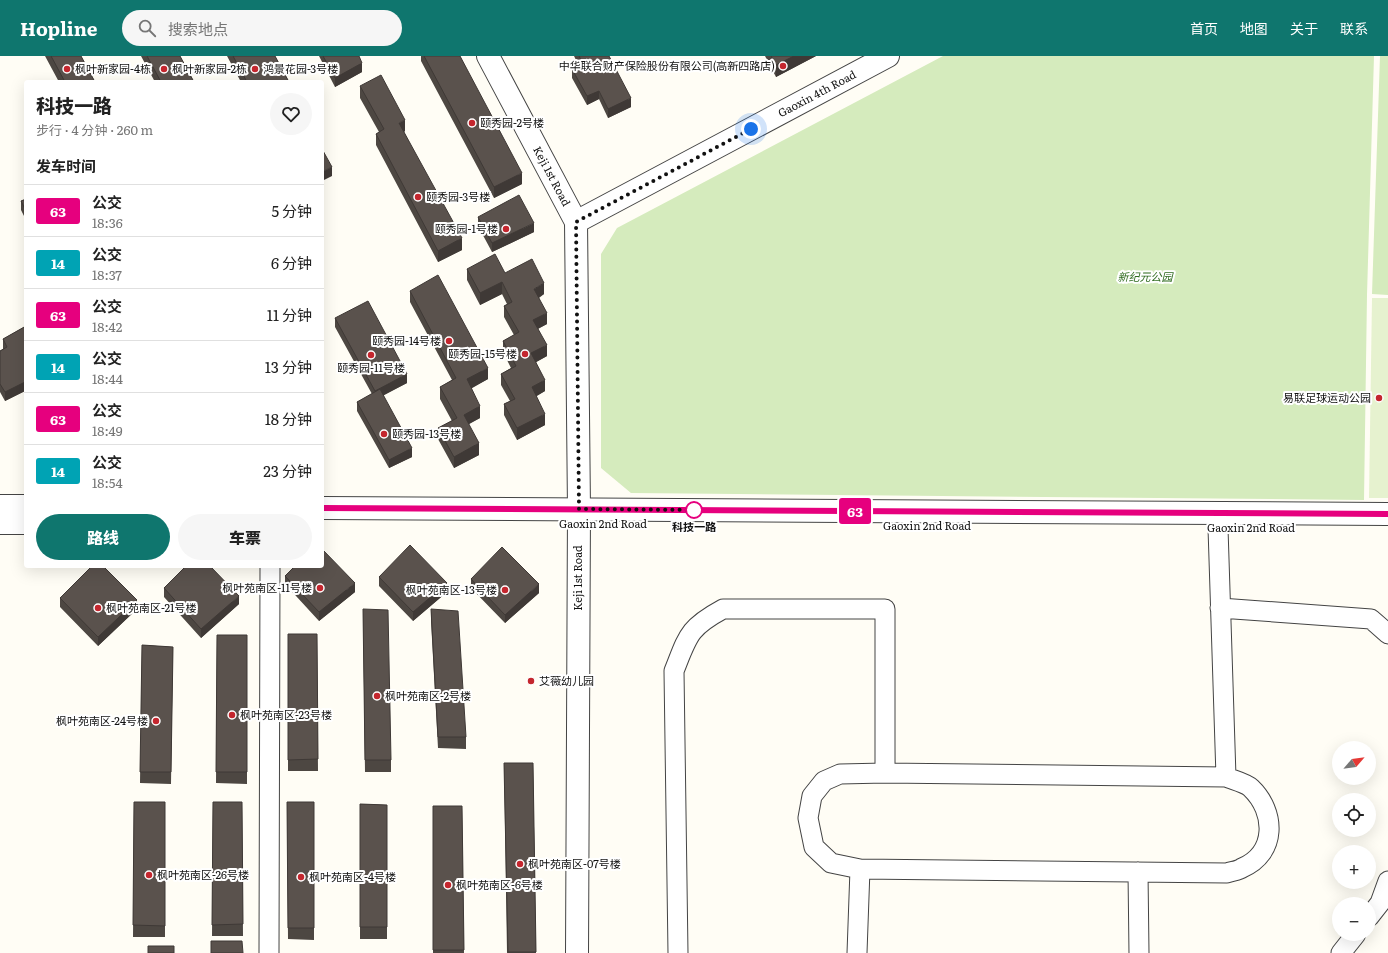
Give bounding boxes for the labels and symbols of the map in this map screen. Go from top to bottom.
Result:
place label: 中华联合财产保险股份有限公司(高新四路店) [559,57,775,73]
place label: 枫叶新家园-4栋 [75,60,151,76]
place label: 枫叶新家园-2栋 [172,60,247,76]
place label: 鸿景花园-3号楼 [263,60,338,76]
marker: 中华联合财产保险股份有限公司(高新四路店) [778,61,788,71]
marker: 枫叶新家园-4栋 [62,64,72,74]
marker: 枫叶新家园-2栋 [159,64,169,74]
marker: 鸿景花园-3号楼 [250,64,260,74]
street label: Gaoxin 4th Road [775,65,859,120]
place label: 颐秀园-2号楼 [480,114,544,130]
marker: 颐秀园-2号楼 [467,118,477,128]
your location [741,119,761,139]
street label: Keji 1st Road [530,143,575,209]
place label: 颐秀园-3号楼 [426,188,490,204]
marker: 颐秀园-3号楼 [413,192,423,202]
place label: 颐秀园-1号楼 [435,220,498,236]
marker: 颐秀园-1号楼 [501,224,511,234]
park label: 新纪元公园 [1118,268,1174,284]
place label: 颐秀园-14号楼 [372,332,441,348]
marker: 颐秀园-14号楼 [444,336,454,346]
place label: 颐秀园-15号楼 [448,345,517,361]
marker: 颐秀园-15号楼 [520,349,530,359]
marker: 颐秀园-11号楼 [366,350,376,360]
place label: 颐秀园-11号楼 [337,359,405,375]
place label: 易联足球运动公园 [1283,389,1371,405]
marker: 易联足球运动公园 [1374,393,1384,403]
place label: 颐秀园-13号楼 [392,425,461,441]
marker: 颐秀园-13号楼 [379,429,389,439]
line badge: 63 [837,498,873,524]
marker: 科技一路 [685,501,703,519]
street label: Gaoxin 2nd Road [559,515,647,531]
street label: Gaoxin 2nd Road [883,517,971,533]
place label: 科技一路 [672,518,717,534]
street label: Gaoxin 2nd Road [1207,519,1295,535]
street label: Keji 1st Road [569,545,585,611]
place label: 枫叶苑南区-11号楼 [222,579,312,595]
place label: 枫叶苑南区-13号楼 [406,581,497,597]
marker: 枫叶苑南区-11号楼 [315,583,325,593]
marker: 枫叶苑南区-13号楼 [500,585,510,595]
place label: 枫叶苑南区-21号楼 [106,599,197,615]
marker: 枫叶苑南区-21号楼 [93,603,103,613]
place label: 艾薇幼儿园 [539,672,594,688]
marker: 艾薇幼儿园 [526,676,536,686]
place label: 枫叶苑南区-2号楼 [385,687,471,703]
marker: 枫叶苑南区-2号楼 [372,691,382,701]
place label: 枫叶苑南区-23号楼 [240,706,332,722]
marker: 枫叶苑南区-23号楼 [227,710,237,720]
place label: 枫叶苑南区-24号楼 [56,712,148,728]
marker: 枫叶苑南区-24号楼 [151,716,161,726]
north arrow [1332,741,1376,785]
place label: 枫叶苑南区-07号楼 [528,855,621,871]
marker: 枫叶苑南区-07号楼 [515,859,525,869]
place label: 枫叶苑南区-26号楼 [157,866,249,882]
place label: 枫叶苑南区-4号楼 [309,868,396,884]
marker: 枫叶苑南区-26号楼 [144,870,154,880]
marker: 枫叶苑南区-4号楼 [296,872,306,882]
place label: 枫叶苑南区-6号楼 [456,876,543,892]
marker: 枫叶苑南区-6号楼 [443,880,453,890]

